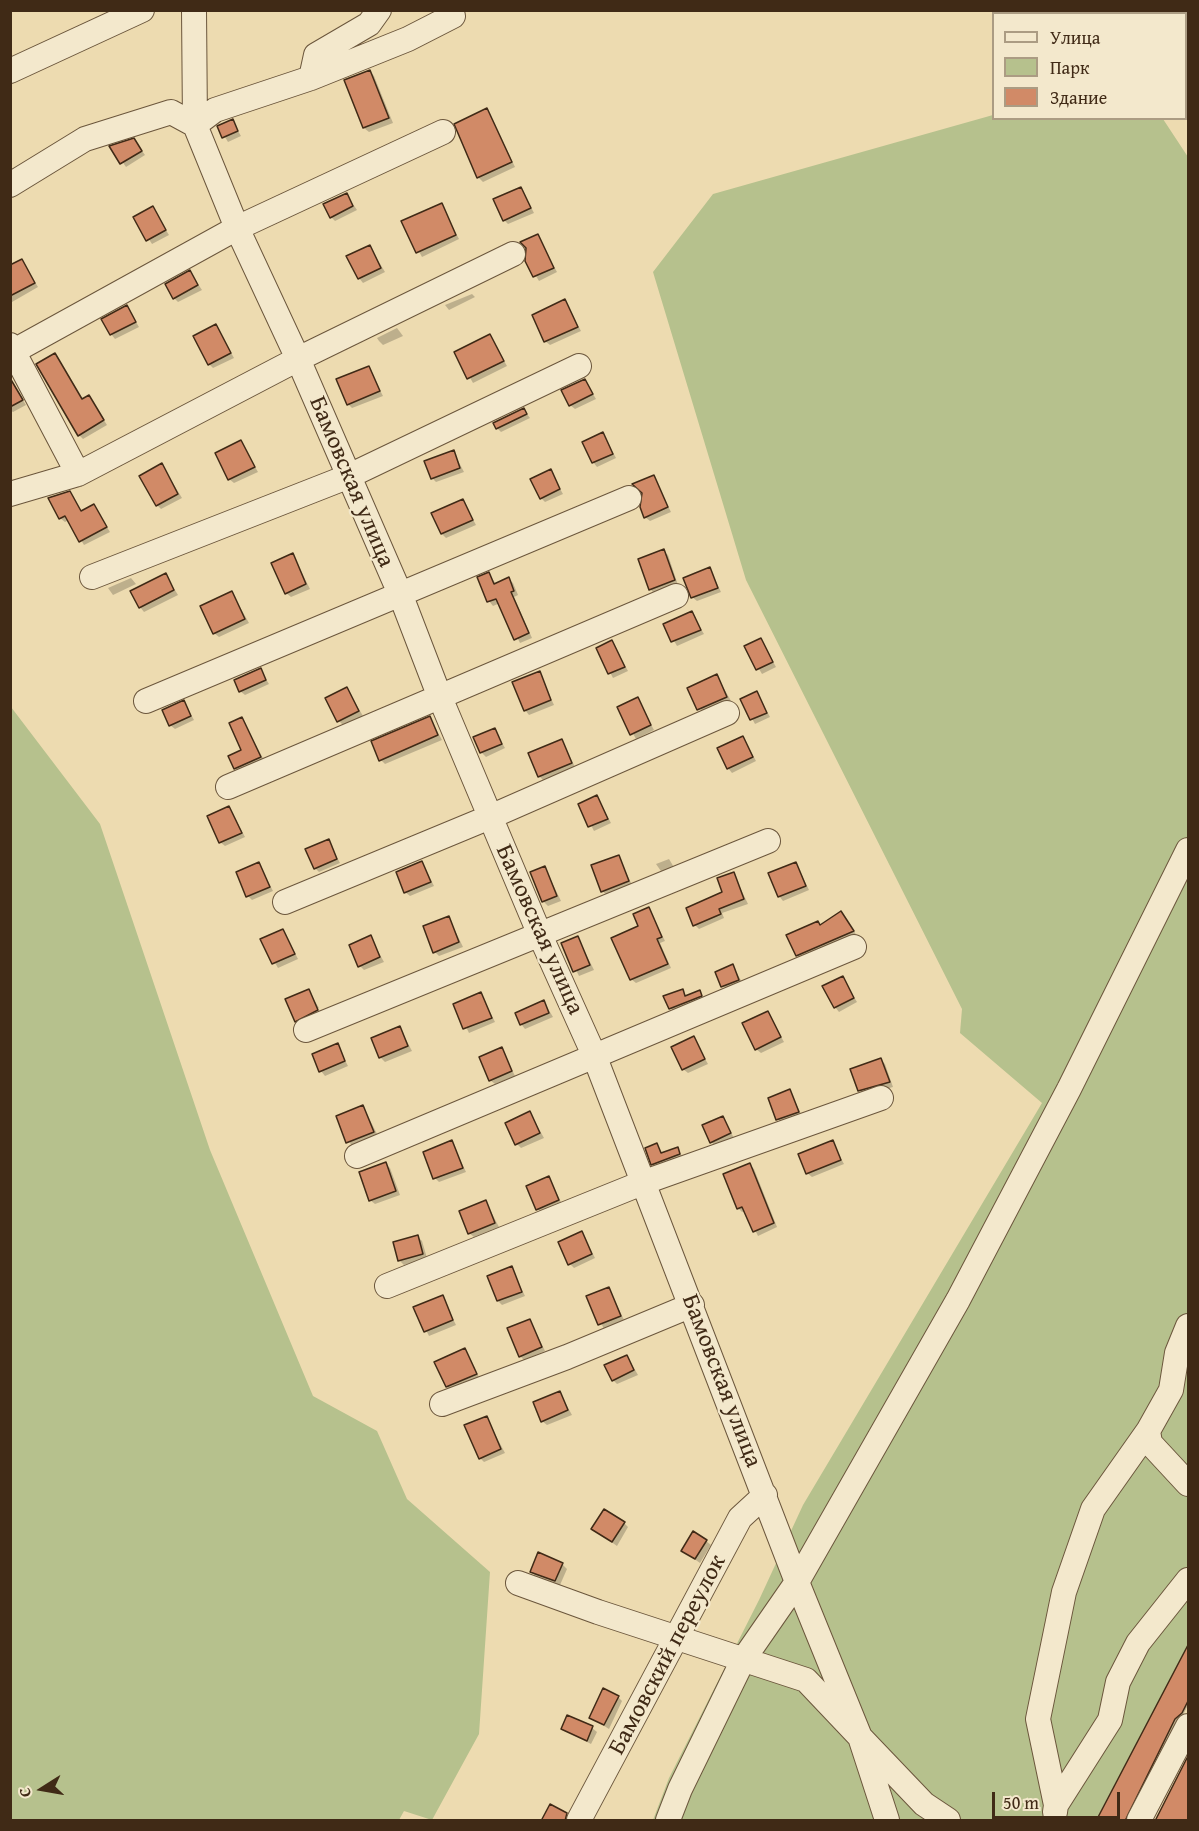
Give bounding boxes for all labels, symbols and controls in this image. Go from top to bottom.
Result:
legend [992,12,1187,120]
text: Улица [1050,24,1100,51]
text: Парк [1050,54,1089,81]
text: Здание [1050,84,1107,111]
street label: Бамовская улица [302,392,400,572]
street label: Бамовская улица [489,841,589,1019]
street label: Бамовская улица [675,1290,767,1472]
street label: Бамовский переулок [603,1550,733,1760]
north arrow [12,1759,72,1819]
scale bar [995,1780,1122,1818]
text: С [12,1786,37,1799]
text: 50 m [1003,1789,1039,1816]

